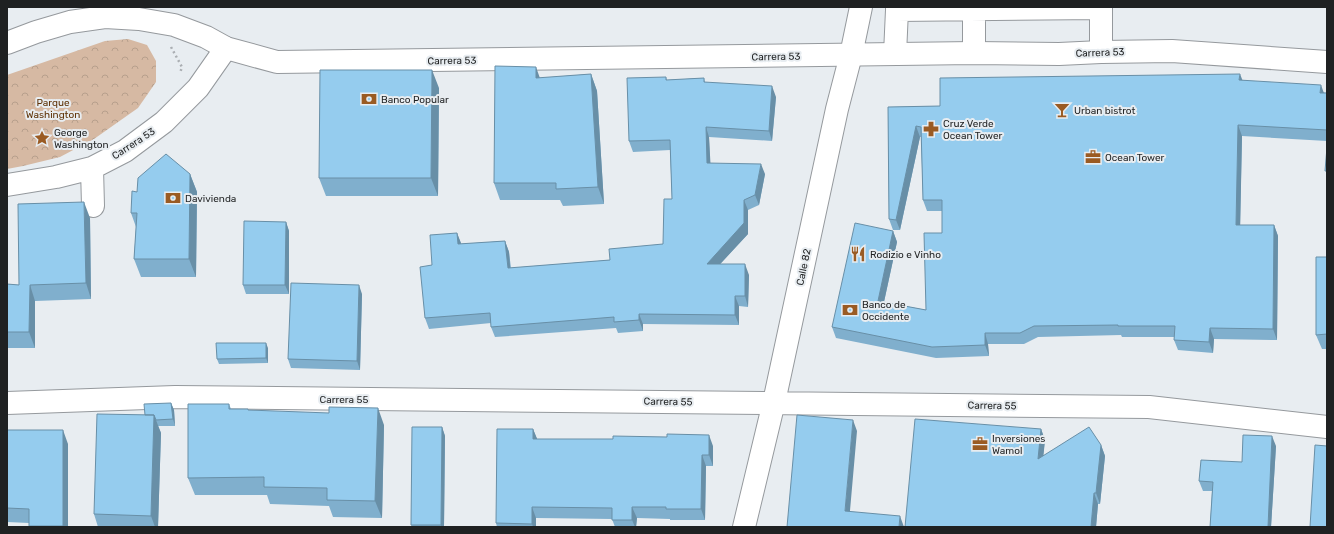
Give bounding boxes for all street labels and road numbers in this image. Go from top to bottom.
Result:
street label: Carrera 53 [1075,46,1125,60]
street label: Carrera 53 [751,51,801,63]
street label: Carrera 53 [427,55,477,67]
street label: Carrera 53 [110,125,157,162]
street label: Calle 82 [794,248,814,287]
street label: Carrera 55 [320,394,368,406]
street label: Carrera 55 [643,396,693,408]
street label: Carrera 55 [967,400,1017,412]

